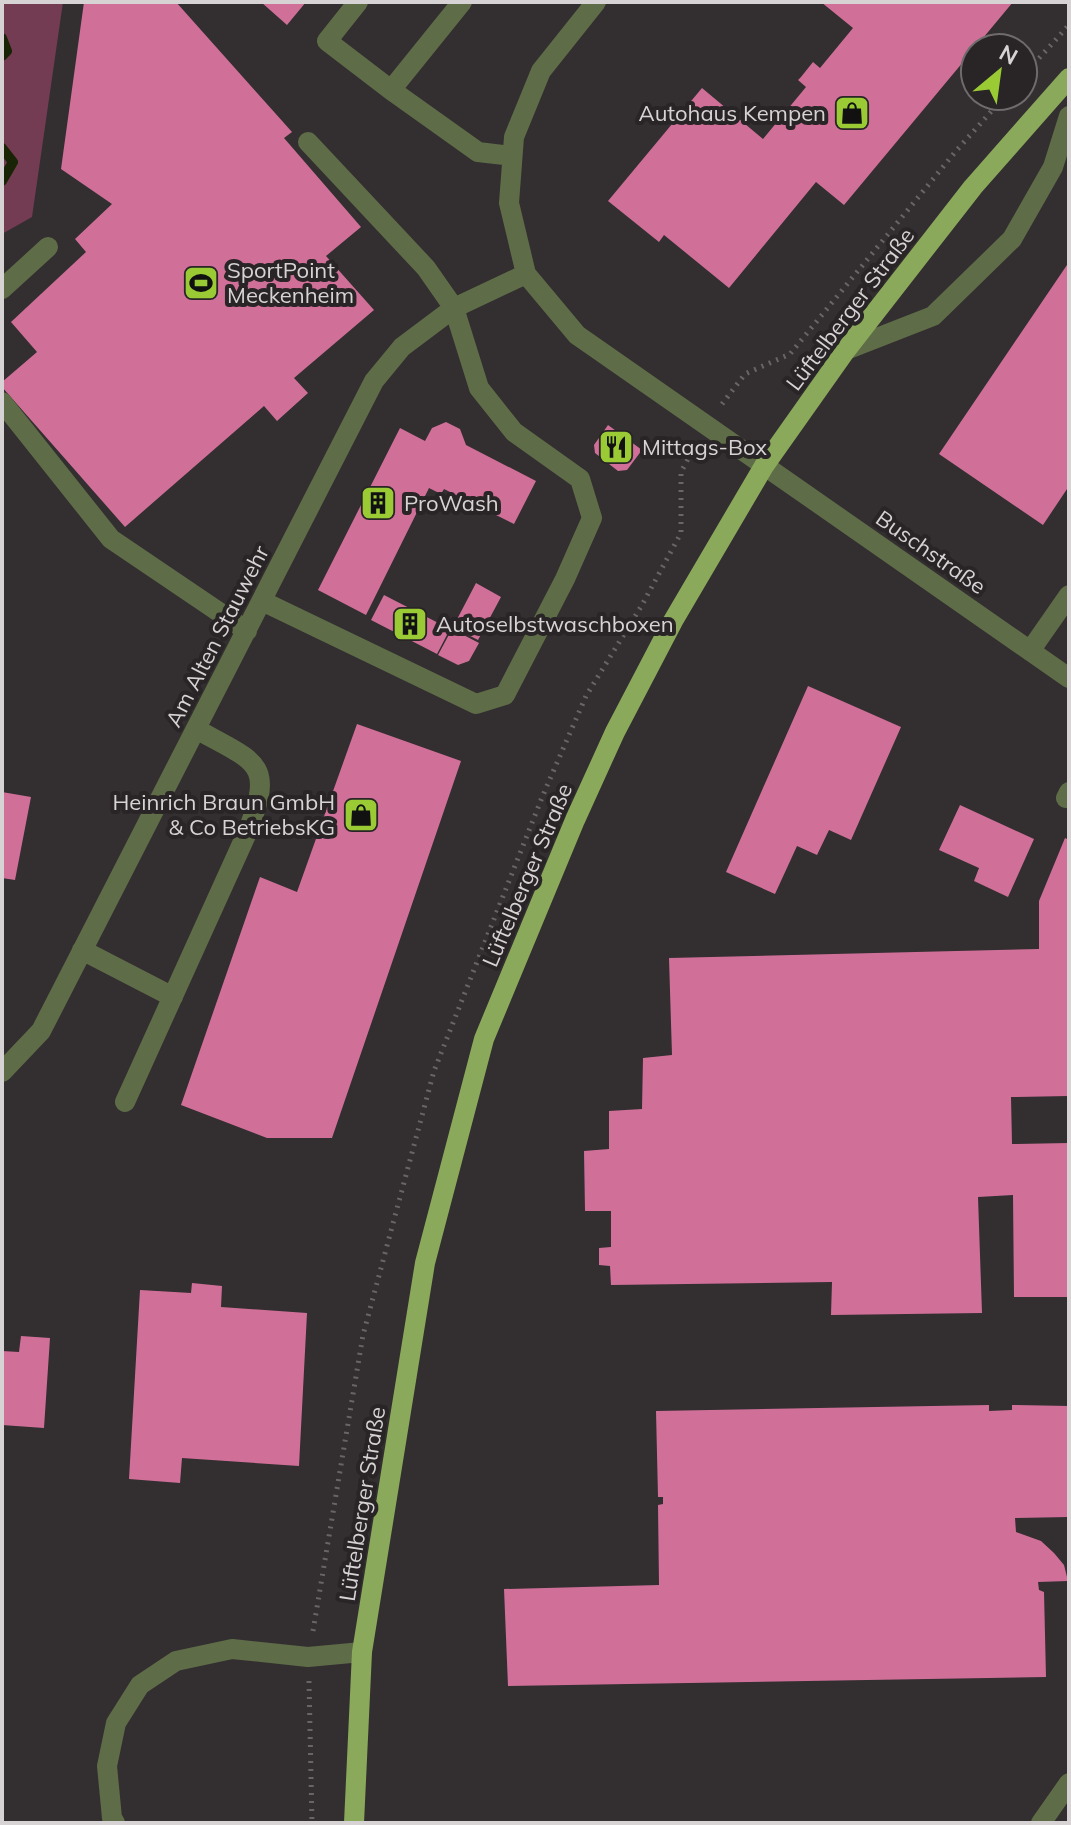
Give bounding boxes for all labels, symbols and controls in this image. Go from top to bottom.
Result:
north arrow [959,32,1039,112]
text: N [995,38,1023,71]
shop icon: Autohaus Kempen [833,94,871,132]
place label: Autohaus Kempen [639,99,826,127]
street label: Lüftelberger Straße [780,222,920,396]
place label: SportPoint Meckenheim [227,256,354,309]
sports icon: SportPoint Meckenheim [182,264,220,302]
restaurant icon: Mittags-Box [597,428,635,466]
place label: Mittags-Box [642,433,767,461]
building icon: ProWash [359,484,397,522]
place label: ProWash [404,489,499,517]
street label: Buschstraße [871,504,991,600]
street label: Am Alten Stauwehr [159,541,275,731]
building icon: Autoselbstwaschboxen [391,605,429,643]
place label: Autoselbstwaschboxen [436,610,674,638]
street label: Lüftelberger Straße [476,779,578,971]
place label: Heinrich Braun GmbH & Co BetriebsKG [112,788,335,841]
shop icon: Heinrich Braun GmbH & Co BetriebsKG [342,796,380,834]
street label: Lüftelberger Straße [333,1405,391,1603]

